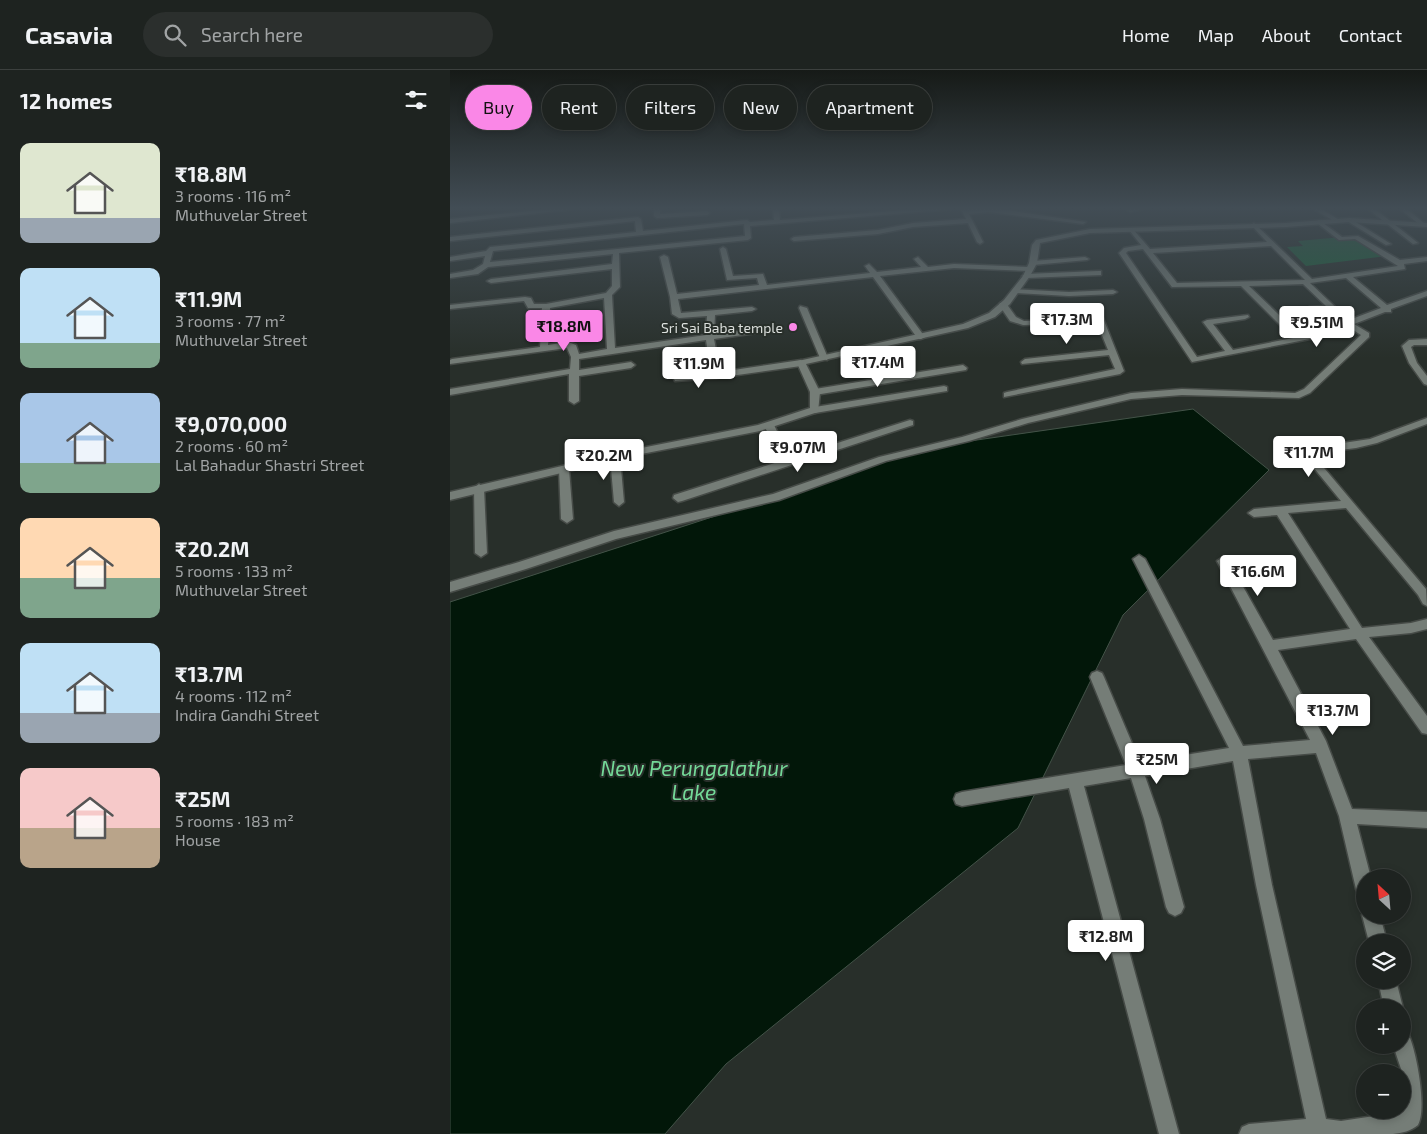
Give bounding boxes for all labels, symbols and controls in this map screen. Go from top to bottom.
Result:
search box [143,12,493,57]
text: Casavia [25,20,113,49]
icon: search [161,21,189,49]
text: Search here [201,23,303,46]
text: Home [1122,24,1170,46]
text: Map [1198,24,1234,46]
text: About [1262,24,1311,46]
text: Contact [1339,24,1402,46]
chip: Buy [465,85,532,130]
chip: Rent [542,85,616,130]
chip: Filters [626,85,714,130]
chip: New [724,85,797,130]
chip: Apartment [807,85,932,130]
icon: filters [402,86,430,114]
text: 12 homes [20,88,112,113]
text: ₹18.8M [175,161,247,186]
icon: home [60,163,120,223]
text: 3 rooms · 116 m² [175,186,291,205]
text: Muthuvelar Street [175,205,307,224]
text: ₹11.9M [175,286,242,311]
icon: home [60,288,120,348]
pin: ₹17.3M [1026,302,1108,345]
pin: ₹9.51M [1276,306,1358,348]
text: ₹17.3M [1041,309,1093,328]
pin: ₹18.8M [523,310,605,352]
text: 3 rooms · 77 m² [175,311,286,330]
text: ₹9.51M [1290,312,1344,331]
text: ₹18.8M [537,316,591,335]
place label: Sri Sai Baba temple [661,319,783,336]
marker: Sri Sai Baba temple [787,321,799,333]
text: Muthuvelar Street [175,330,307,349]
pin: ₹11.9M [658,346,740,389]
pin: ₹17.4M [837,346,919,388]
text: ₹17.4M [852,352,904,371]
text: ₹11.9M [673,353,725,372]
text: ₹9,070,000 [175,411,287,436]
icon: home [60,413,120,473]
pin: ₹9.07M [757,430,839,473]
text: 2 rooms · 60 m² [175,436,288,455]
pin: ₹11.7M [1268,436,1350,478]
text: ₹9.07M [770,437,826,456]
pin: ₹20.2M [563,438,645,481]
text: ₹11.7M [1284,442,1334,461]
text: ₹20.2M [576,445,632,464]
text: Lal Bahadur Shastri Street [175,455,364,474]
text: ₹20.2M [175,536,249,561]
icon: home [60,538,120,598]
pin: ₹16.6M [1217,554,1299,597]
text: 5 rooms · 133 m² [175,561,293,580]
text: ₹16.6M [1231,561,1285,580]
text: Muthuvelar Street [175,580,307,599]
text: ₹13.7M [175,661,243,686]
icon: home [60,663,120,723]
text: 4 rooms · 112 m² [175,686,292,705]
pin: ₹13.7M [1292,694,1374,736]
text: ₹13.7M [1307,700,1359,719]
text: Indira Gandhi Street [175,705,319,724]
pin: ₹25M [1127,742,1187,785]
text: ₹25M [1136,749,1178,768]
water label: New Perungalathur Lake [600,755,788,804]
text: ₹25M [175,786,230,811]
icon: home [60,788,120,848]
text: 5 rooms · 183 m² [175,811,294,830]
text: House [175,830,221,849]
north arrow [1356,869,1411,924]
map controls [1356,869,1411,1119]
pin: ₹12.8M [1065,920,1147,962]
text: ₹12.8M [1079,926,1133,945]
button: layers [1356,934,1411,989]
button: + [1356,999,1411,1054]
button: − [1356,1064,1411,1119]

